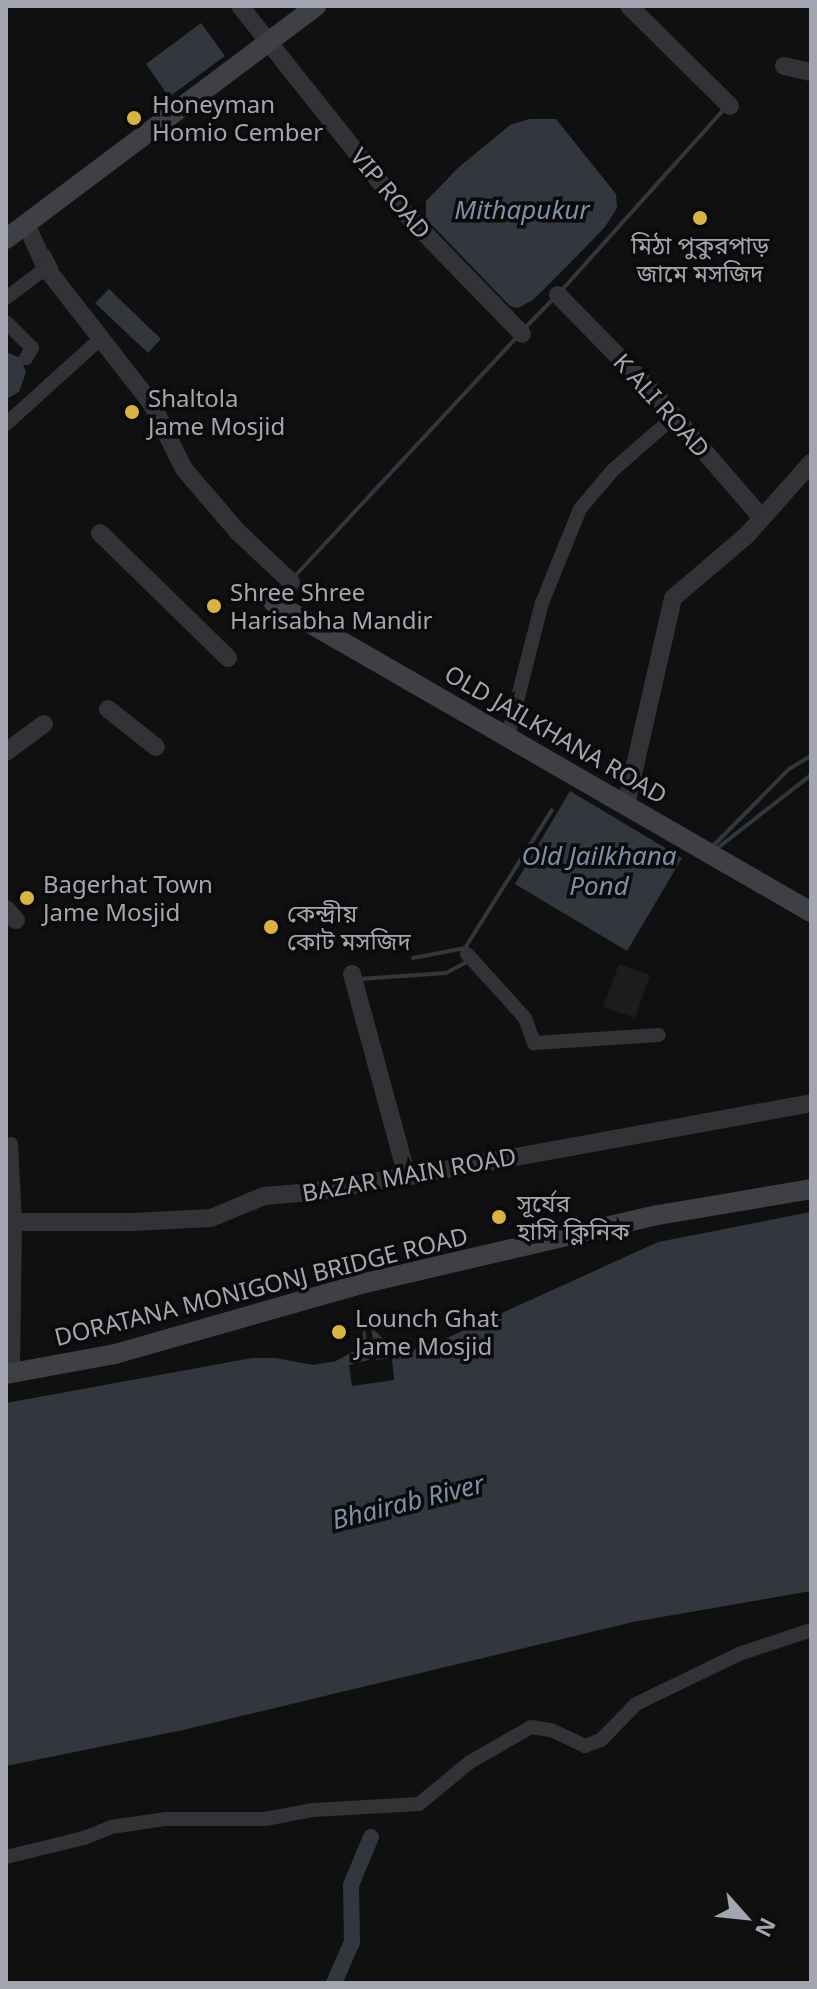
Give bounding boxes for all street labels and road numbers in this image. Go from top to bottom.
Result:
street label: VIP ROAD [345,142,437,244]
street label: K ALI ROAD [608,347,716,463]
street label: OLD JAILKHANA ROAD [440,659,672,809]
street label: BAZAR MAIN ROAD [300,1141,518,1207]
street label: DORATANA MONIGONJ BRIDGE ROAD [51,1221,471,1351]

